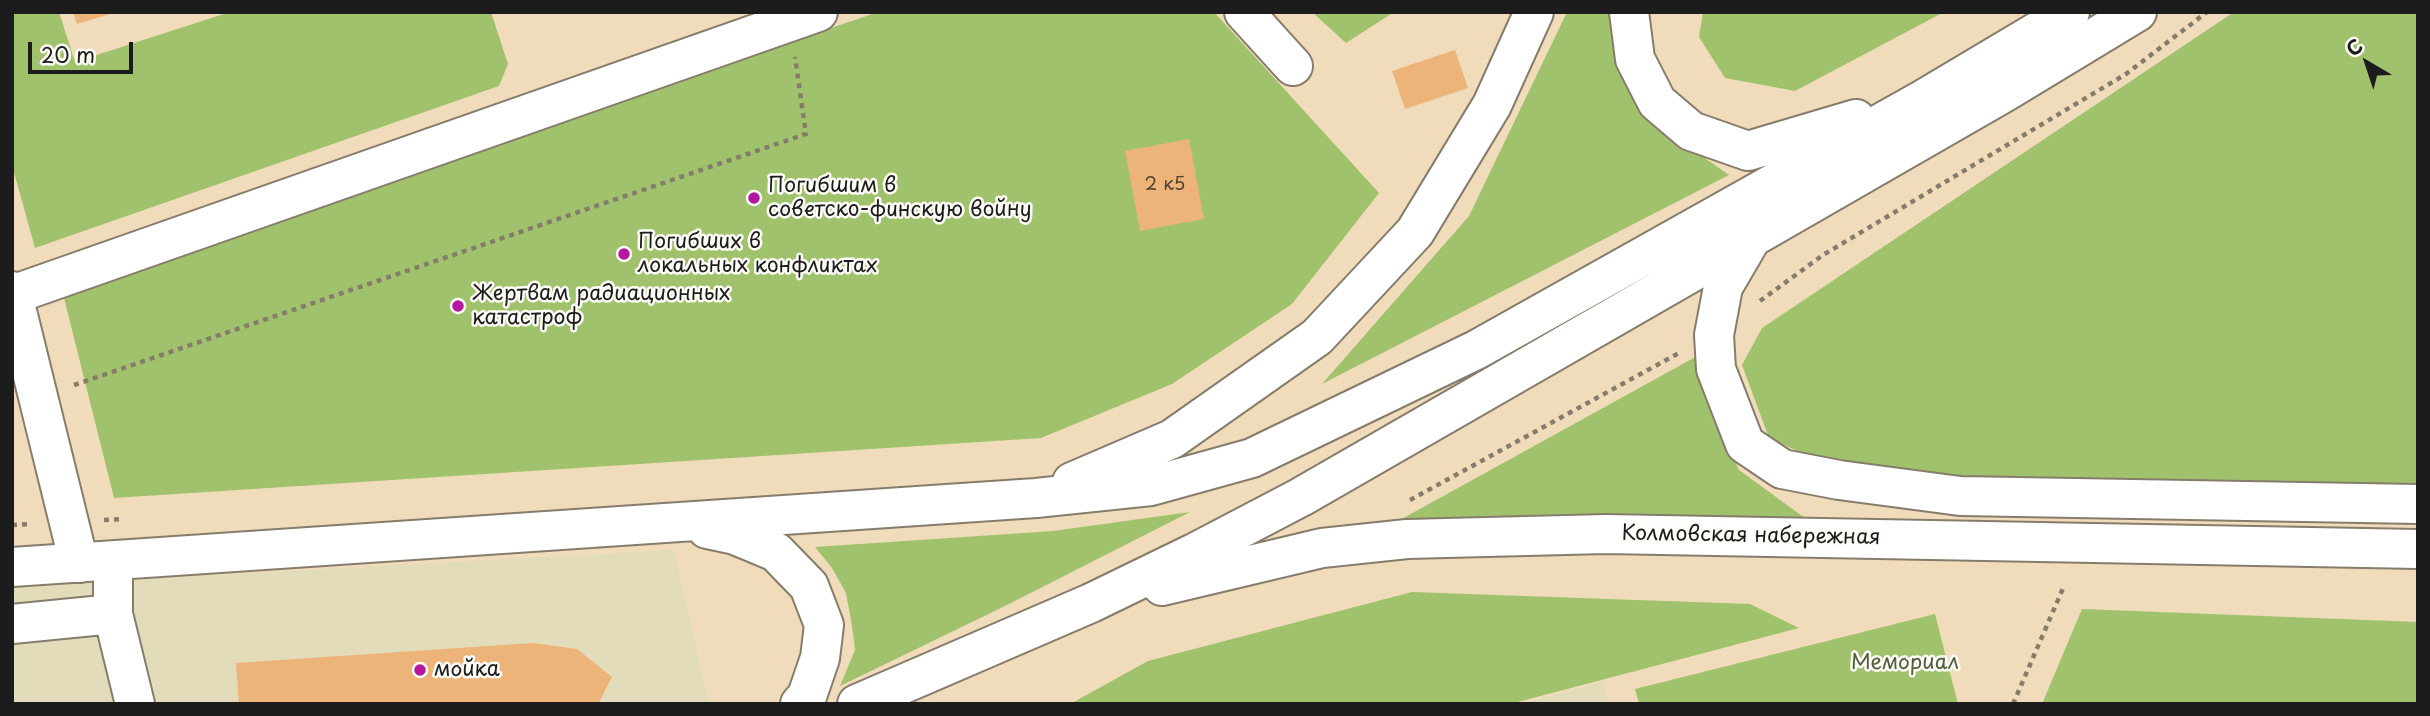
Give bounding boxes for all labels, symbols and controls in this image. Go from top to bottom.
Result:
scale bar [32,28,136,72]
north arrow [2332,28,2402,98]
text: С [2339,31,2368,62]
text: 20 m [41,38,95,70]
place label: Погибшим в советско-финскую войну [768,173,1032,223]
house number: 2 к5 [1145,174,1185,196]
marker: Погибшим в советско-финскую войну [746,190,762,206]
place label: Погибших в локальных конфликтах [638,229,878,279]
marker: Погибших в локальных конфликтах [616,246,632,262]
place label: Жертвам радиационных катастроф [472,281,730,331]
marker: Жертвам радиационных катастроф [450,298,466,314]
street label: Колмовская набережная [1621,521,1881,551]
park label: Мемориал [1851,650,1959,676]
place label: мойка [434,657,500,683]
marker: мойка [412,662,428,678]

